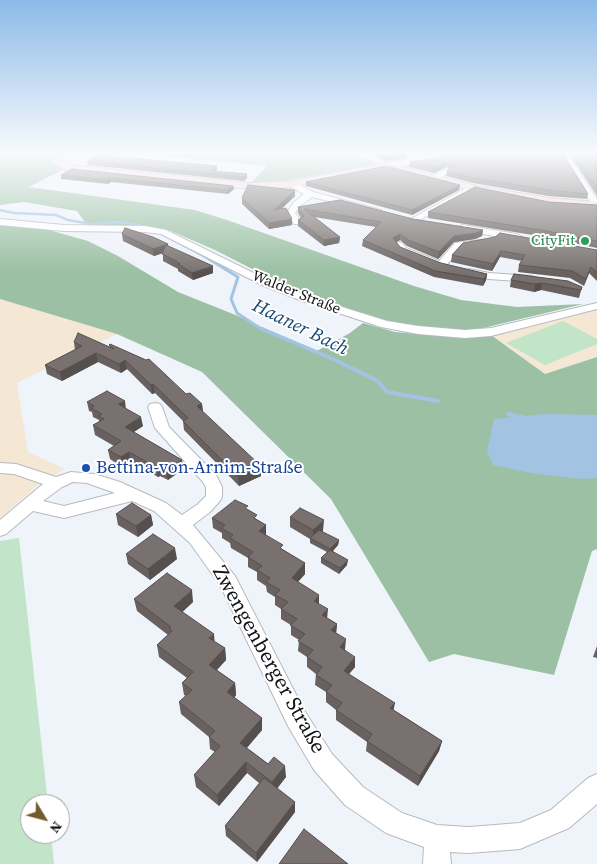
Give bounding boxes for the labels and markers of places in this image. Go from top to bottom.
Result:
place label: CityFit [531,232,575,250]
marker: CityFit [579,235,591,247]
place label: Bettina-von-Arnim-Straße [96,457,303,479]
marker: Bettina-von-Arnim-Straße [80,462,92,474]

